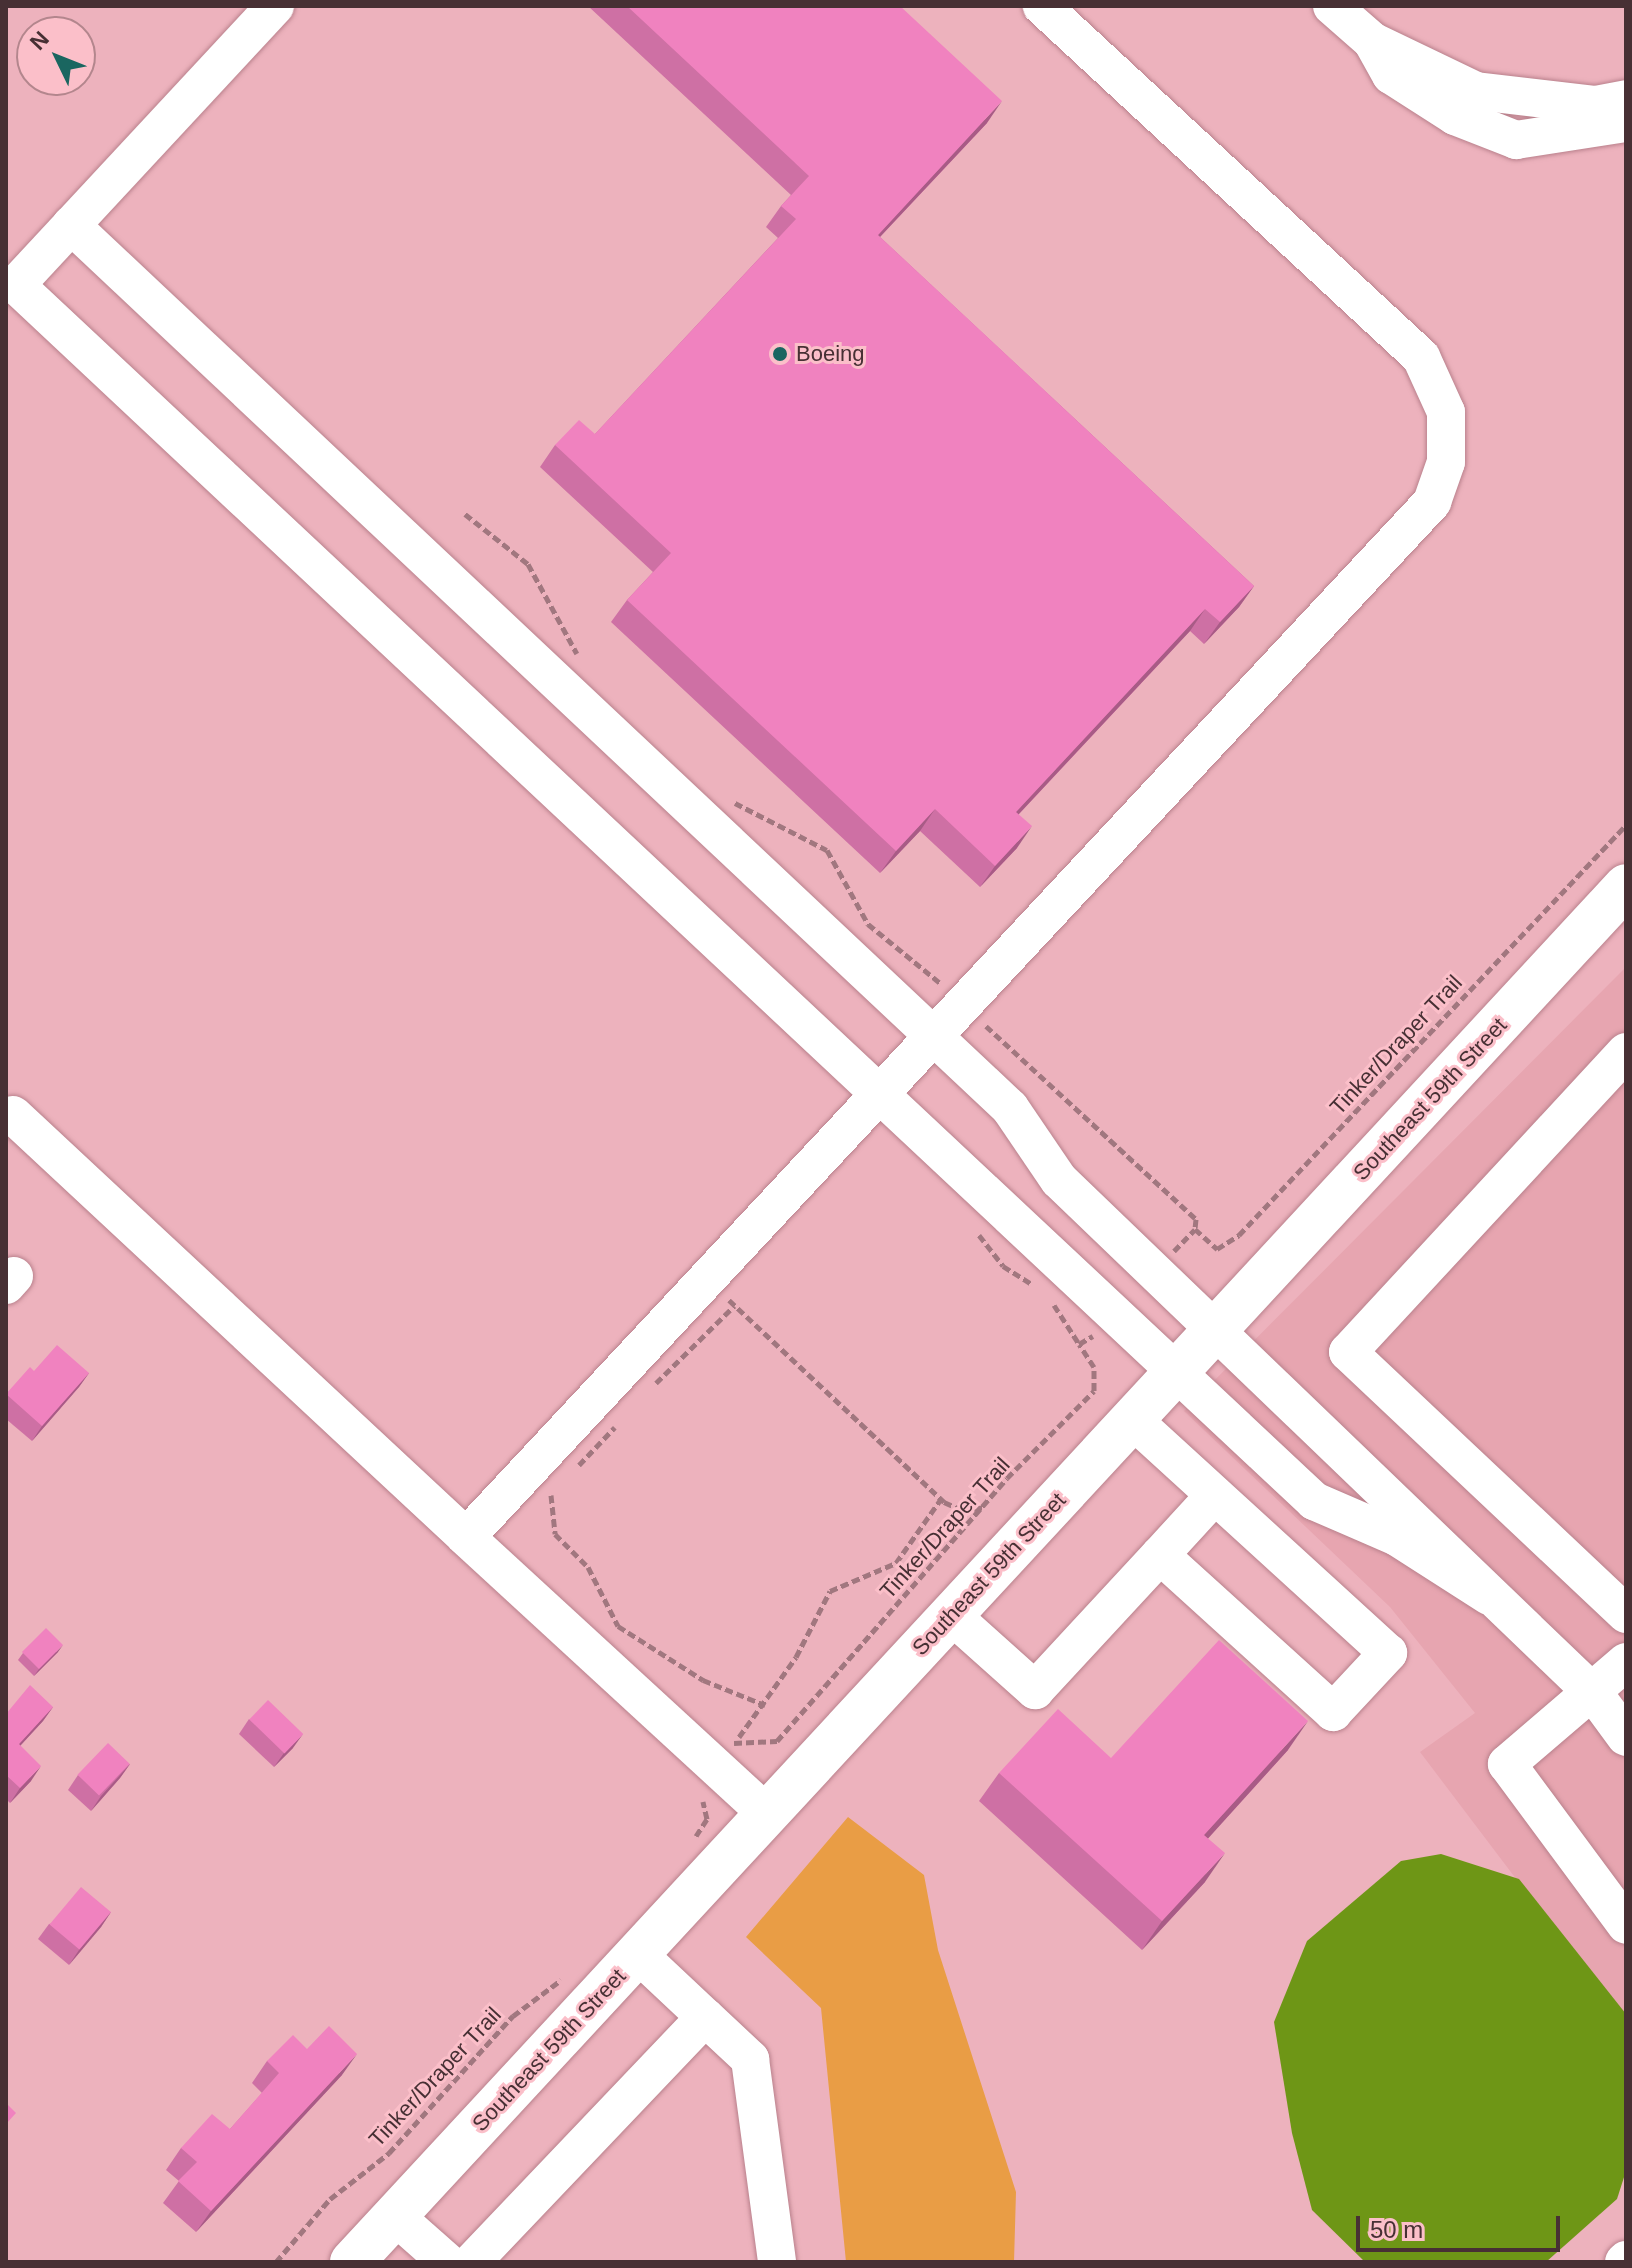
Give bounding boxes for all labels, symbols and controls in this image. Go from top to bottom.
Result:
north arrow [16,16,96,96]
text: N [25,26,54,55]
place label: Boeing [796,341,865,367]
marker: Boeing [771,345,789,363]
street label: Tinker/Draper Trail [1324,970,1468,1120]
street label: Southeast 59th Street [1348,1012,1512,1186]
street label: Tinker/Draper Trail [874,1452,1016,1604]
street label: Southeast 59th Street [907,1487,1071,1661]
street label: Southeast 59th Street [467,1963,631,2137]
street label: Tinker/Draper Trail [363,2002,507,2152]
scale bar [1360,2200,1564,2250]
text: 50 m [1370,2216,1423,2243]

